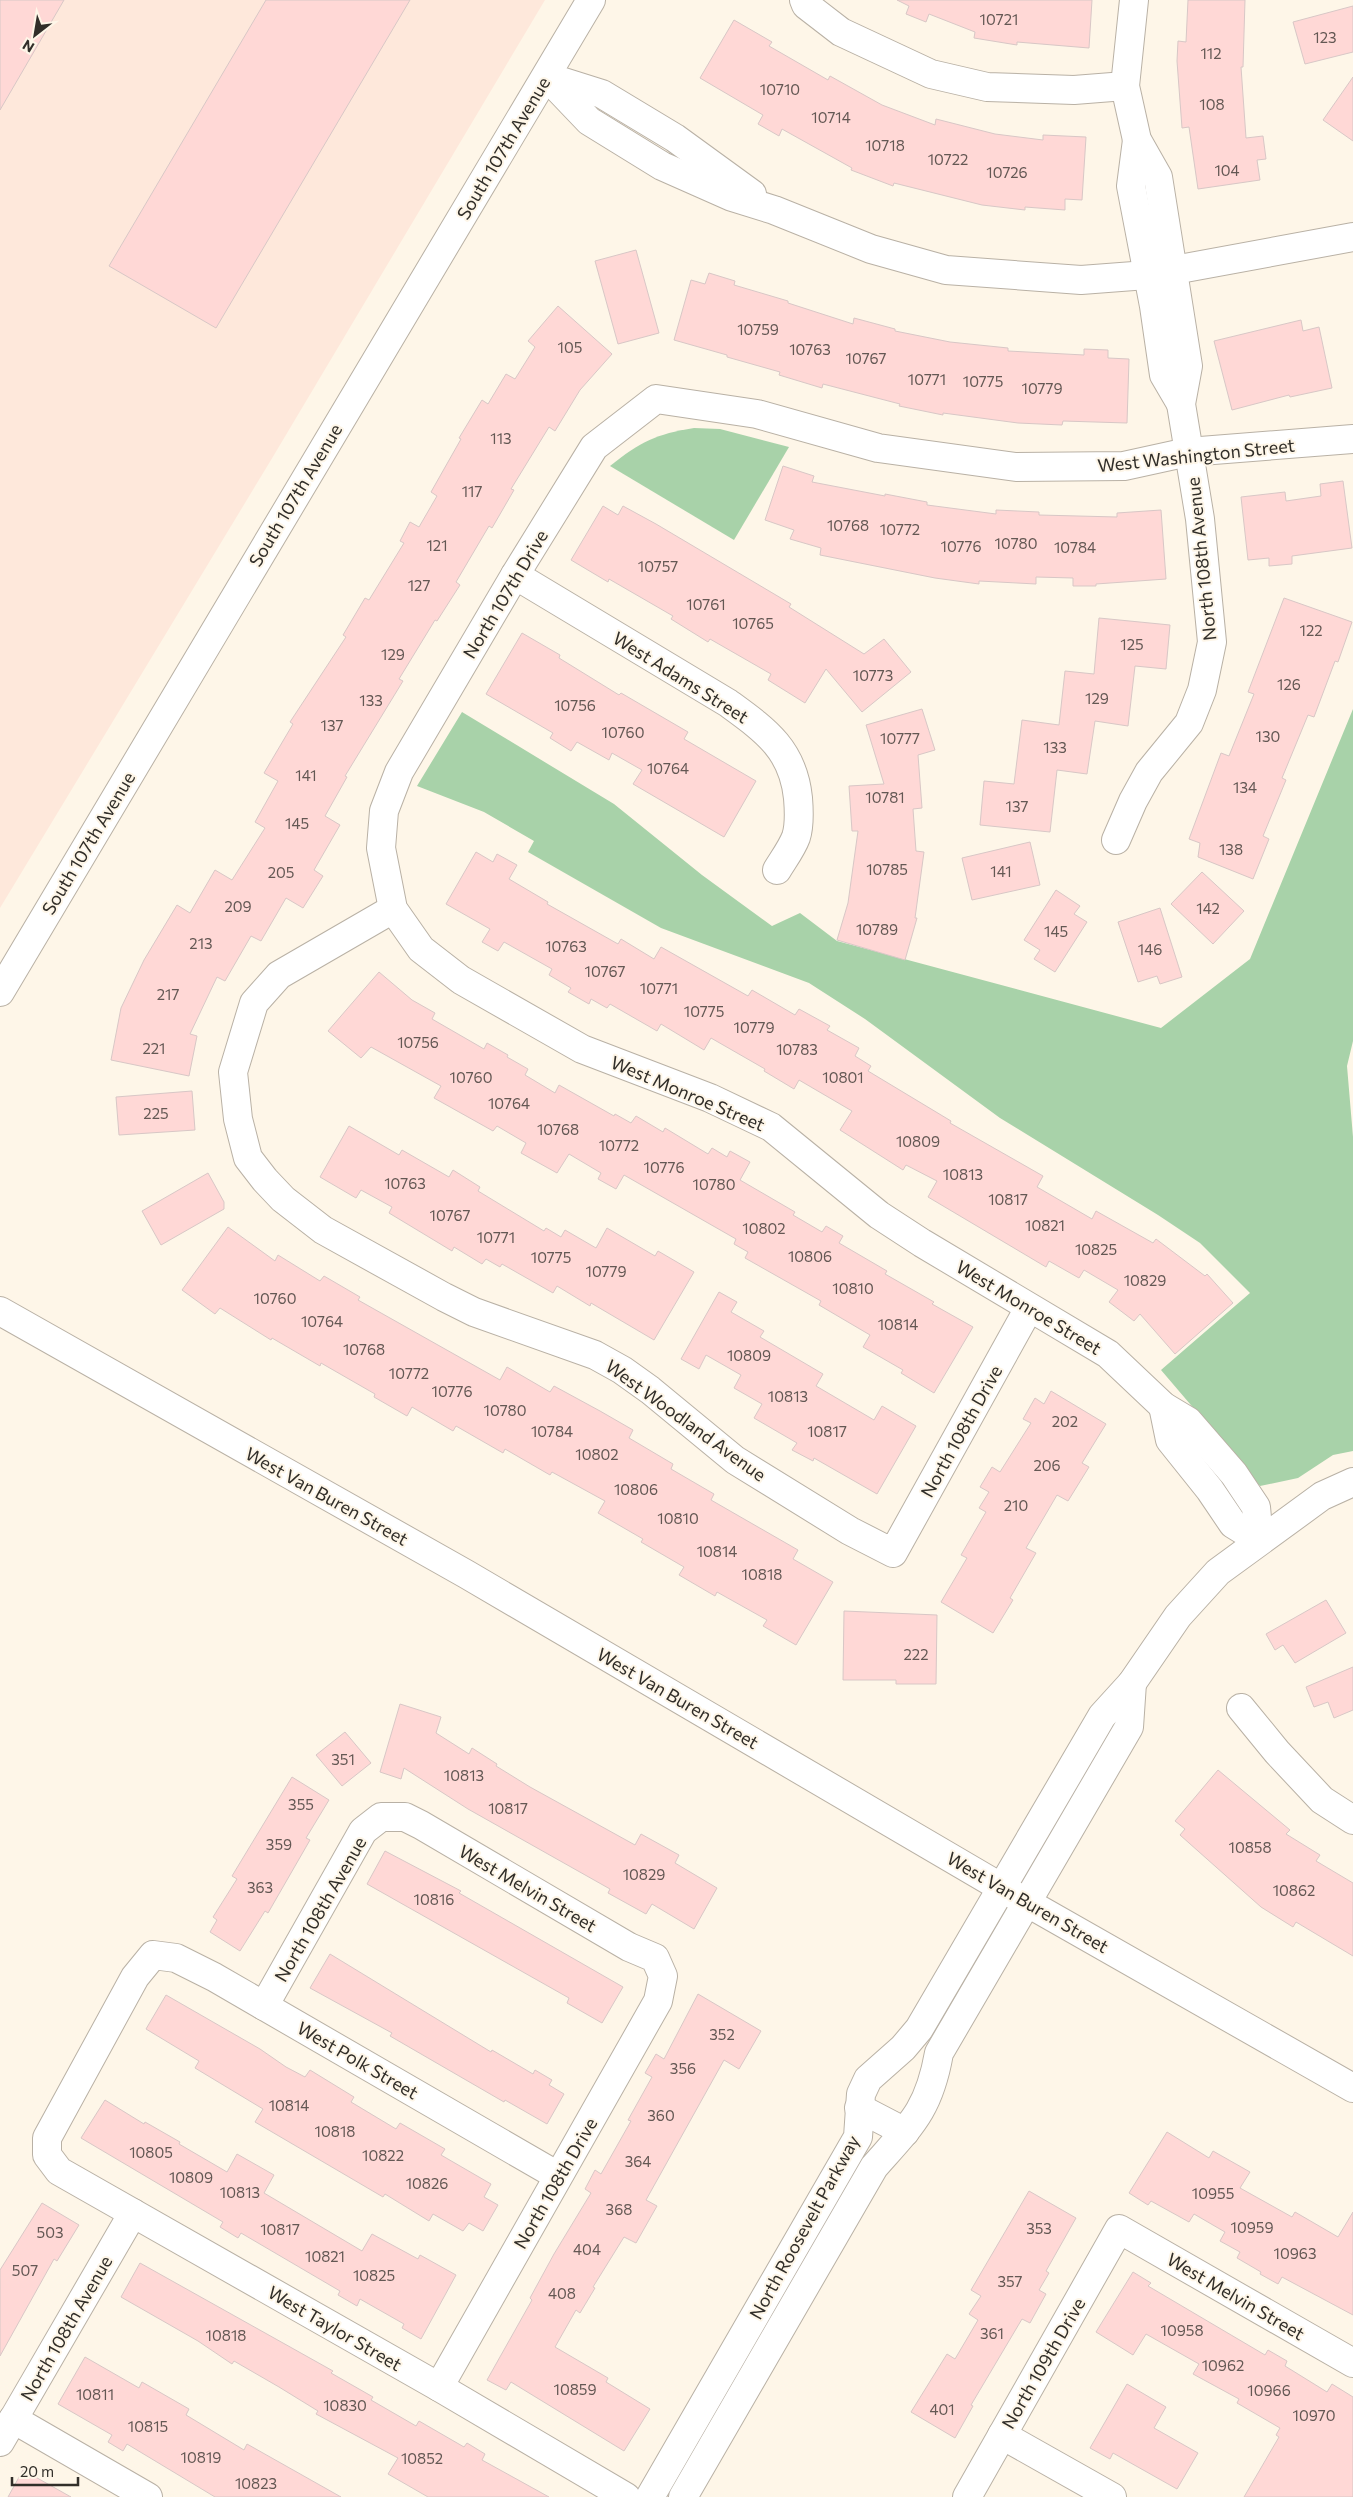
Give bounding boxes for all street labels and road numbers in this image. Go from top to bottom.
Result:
street label: South 107th Avenue [452,73,554,223]
street label: South 107th Avenue [244,420,346,570]
street label: West Washington Street [1096,434,1296,476]
street label: North 108th Avenue [1181,476,1221,642]
street label: North 107th Drive [458,526,552,662]
street label: West Adams Street [609,626,753,728]
street label: South 107th Avenue [37,768,139,918]
street label: West Monroe Street [608,1051,768,1135]
street label: West Monroe Street [952,1255,1106,1359]
street label: West Woodland Avenue [602,1354,770,1486]
street label: North 108th Drive [916,1361,1006,1501]
street label: West Van Buren Street [242,1442,412,1550]
street label: West Van Buren Street [593,1643,763,1753]
street label: North 108th Avenue [269,1832,371,1986]
street label: West Melvin Street [455,1840,601,1936]
street label: West Van Buren Street [943,1847,1113,1957]
street label: West Polk Street [294,2016,422,2104]
street label: North 108th Drive [509,2114,601,2252]
street label: North Roosevelt Parkway [744,2131,864,2323]
street label: West Melvin Street [1163,2248,1309,2344]
street label: North 108th Avenue [15,2251,117,2405]
street label: West Taylor Street [264,2281,406,2375]
street label: North 109th Drive [997,2294,1089,2432]

